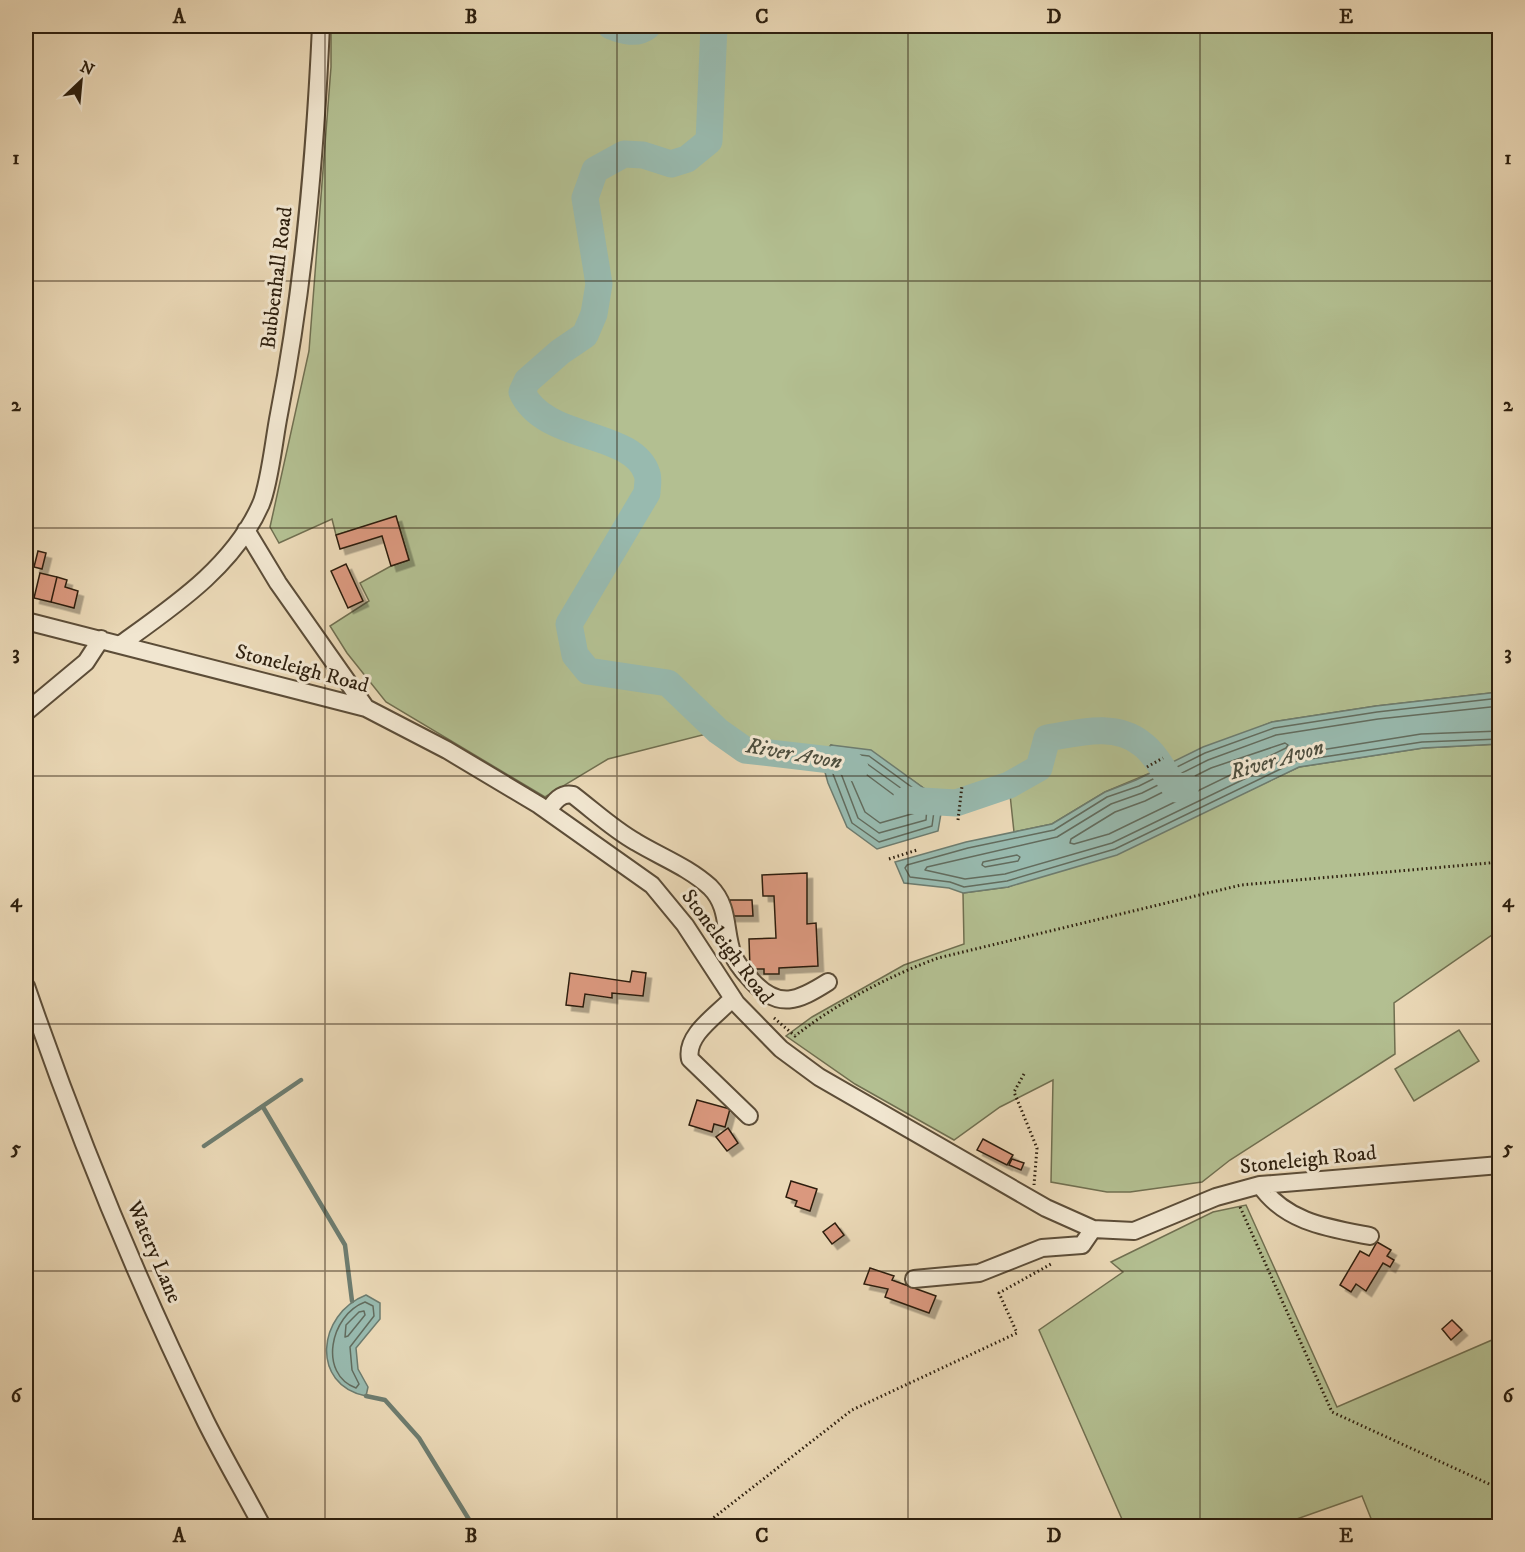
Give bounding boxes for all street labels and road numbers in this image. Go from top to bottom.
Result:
street label: Bubbenhall Road [255,205,299,351]
street label: Stoneleigh Road [232,639,372,699]
street label: Stoneleigh Road [675,884,779,1010]
street label: Stoneleigh Road [1238,1140,1378,1180]
street label: Watery Lane [120,1196,187,1307]

